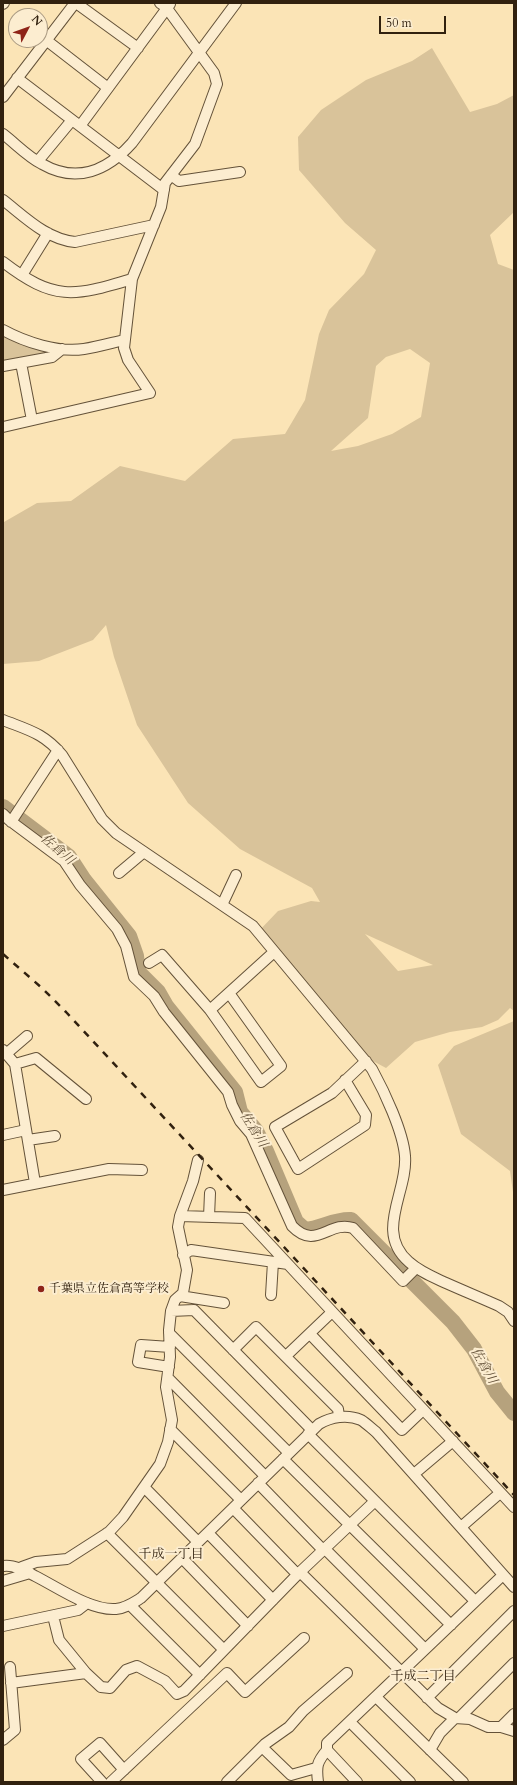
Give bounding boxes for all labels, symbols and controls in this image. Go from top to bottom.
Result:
north arrow [8,8,48,48]
scale bar [381,8,448,34]
text: N [28,12,45,29]
text: 50 m [386,15,412,31]
water label: 佐倉川 [37,831,77,869]
water label: 佐倉川 [236,1109,270,1151]
place label: 千葉県立佐倉高等学校 [49,1282,169,1296]
marker: 千葉県立佐倉高等学校 [36,1284,46,1294]
water label: 佐倉川 [466,1345,500,1387]
district label: 千成一丁目 [139,1547,203,1563]
district label: 千成二丁目 [391,1669,455,1685]

